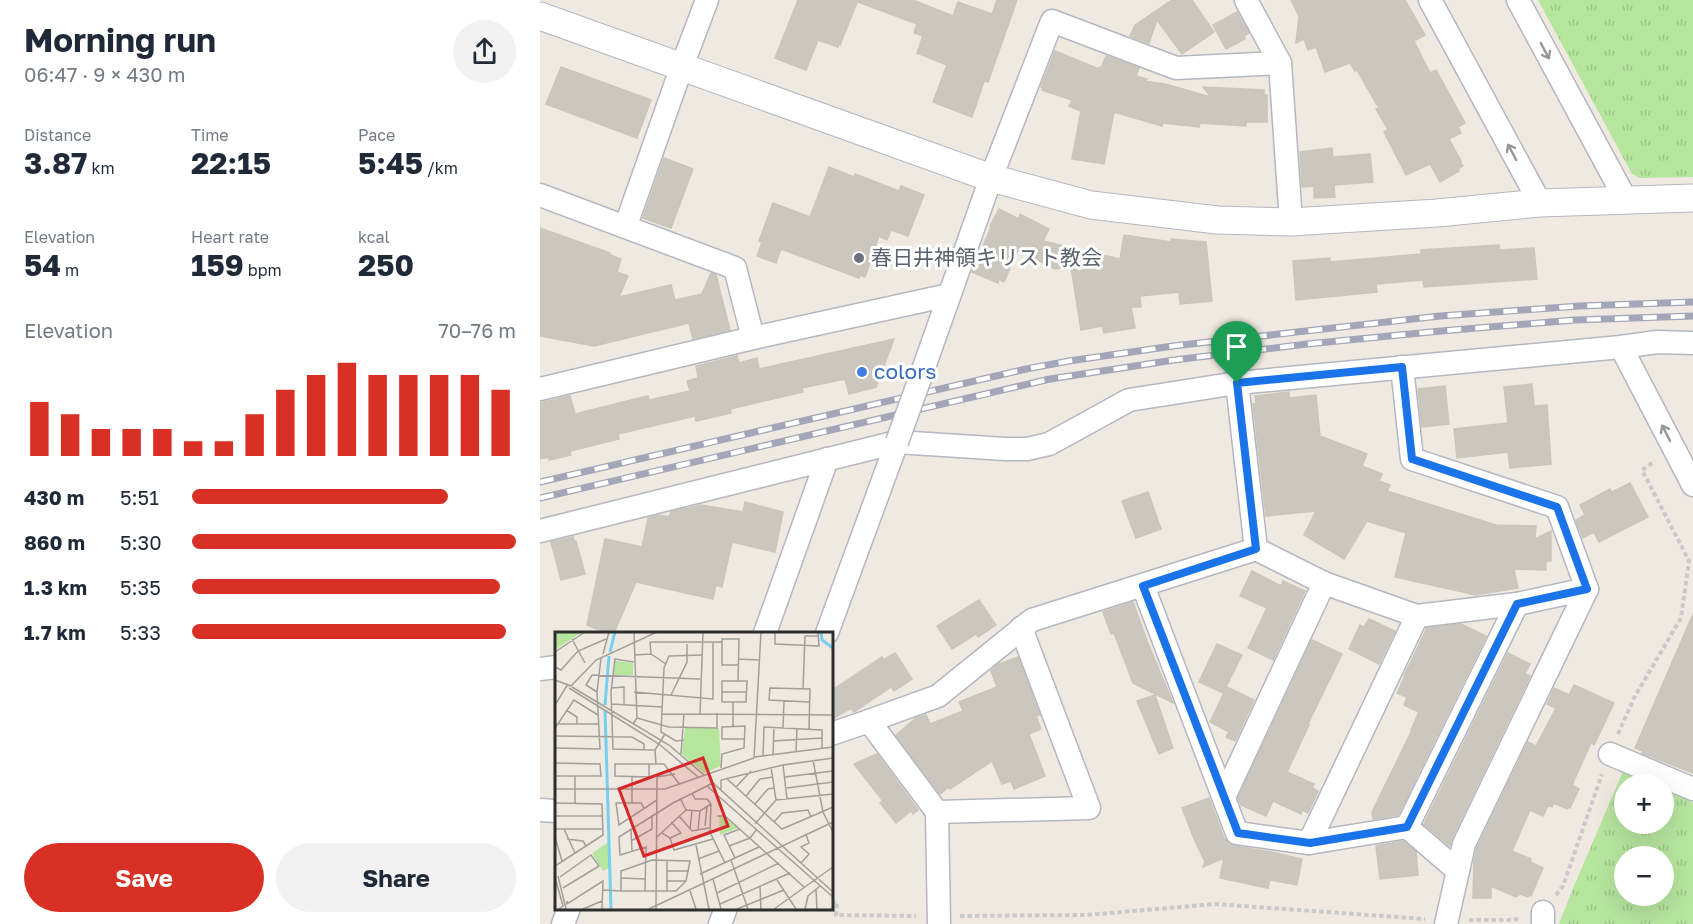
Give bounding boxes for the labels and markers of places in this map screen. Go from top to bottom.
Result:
place label: 春日井神領キリスト教会 [871,244,1102,270]
marker: 春日井神領キリスト教会 [852,251,866,265]
pin [1211,321,1262,383]
place label: colors [874,358,936,384]
marker: colors [855,365,869,379]

